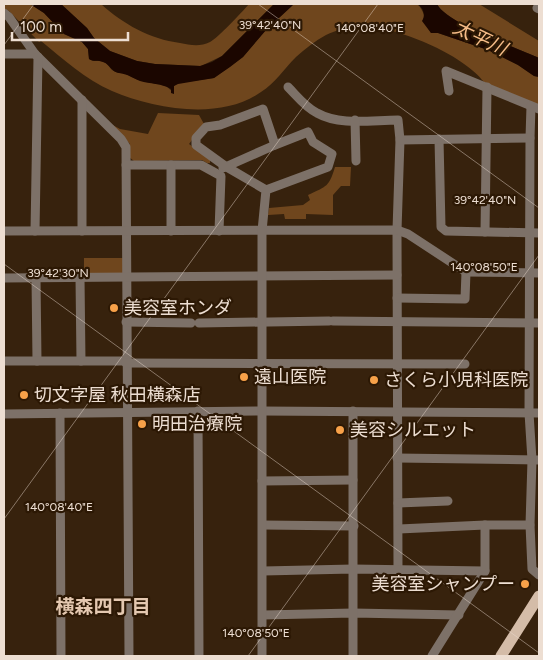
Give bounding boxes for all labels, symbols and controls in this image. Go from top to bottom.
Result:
scale bar [12,10,129,42]
water label: 太平川 [449,16,512,61]
text: 100 m [20,18,62,36]
text: 39°42'40"N [239,18,301,32]
text: 140°08'40"E [336,21,404,35]
text: 39°42'40"N [454,193,516,207]
text: 140°08'50"E [450,260,518,274]
text: 39°42'30"N [27,266,89,280]
place label: 美容室ホンダ [124,297,232,319]
marker: 美容室ホンダ [108,302,120,314]
place label: 遠山医院 [254,366,326,388]
place label: さくら小児科医院 [384,369,528,391]
marker: 遠山医院 [238,371,250,383]
marker: さくら小児科医院 [368,374,380,386]
place label: 切文字屋 秋田横森店 [34,384,200,406]
marker: 切文字屋 秋田横森店 [18,389,30,401]
place label: 明田治療院 [152,413,242,435]
marker: 明田治療院 [136,418,148,430]
place label: 美容シルエット [350,419,476,441]
marker: 美容シルエット [334,424,346,436]
text: 140°08'40"E [25,500,93,514]
place label: 美容室シャンプー [372,573,515,595]
marker: 美容室シャンプー [519,578,531,590]
district label: 横森四丁目 [55,595,151,618]
text: 140°08'50"E [222,626,290,640]

